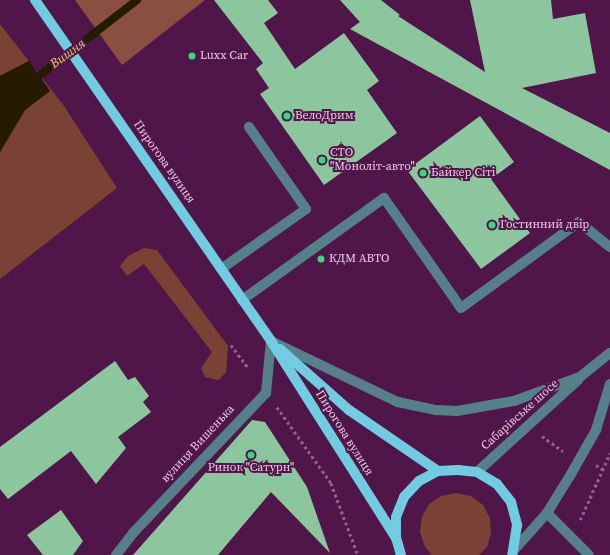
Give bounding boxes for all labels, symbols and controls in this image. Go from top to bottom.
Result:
water label: Вишня [47,36,89,72]
place label: Luxx Car [200,49,248,63]
marker: Luxx Car [187,51,197,61]
place label: ВелоДрим [295,109,354,123]
marker: ВелоДрим [282,111,292,121]
street label: Пирогова вулиця [130,118,198,206]
place label: СТО "Моноліт-авто" [330,146,415,174]
marker: СТО "Моноліт-авто" [317,155,327,165]
place label: Байкер Сіті [431,166,495,180]
marker: Байкер Сіті [418,168,428,178]
place label: Гостинний двір [500,218,589,232]
marker: Гостинний двір [487,220,497,230]
place label: КДМ АВТО [329,252,390,266]
marker: КДМ АВТО [316,254,326,264]
street label: Сабарівське шосе [478,377,562,453]
street label: Пирогова вулиця [312,388,376,478]
street label: вулиця Вишенька [158,402,238,486]
marker: Ринок "Сатурн" [246,450,256,460]
place label: Ринок "Сатурн" [208,461,294,475]

